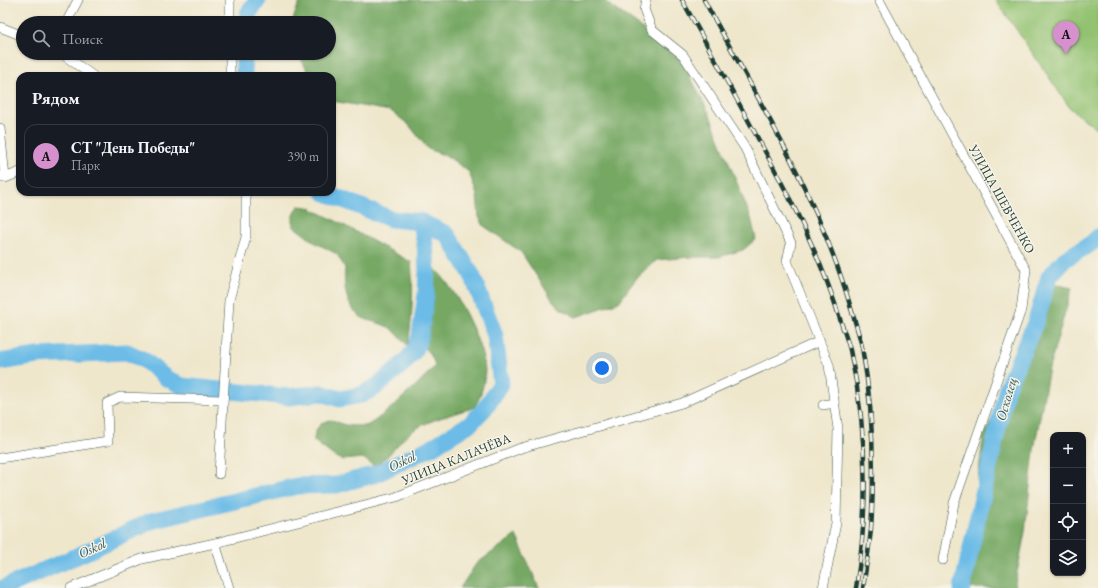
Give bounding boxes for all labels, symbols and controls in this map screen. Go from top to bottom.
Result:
search box [16,16,336,60]
pin: A [1053,21,1079,54]
icon: search [30,27,52,49]
text: Поиск [62,29,103,48]
text: Рядом [32,87,80,109]
text: СТ "День Победы" [71,138,195,157]
street label: УЛИЦА ШЕВЧЕНКО [965,141,1039,256]
text: A [41,148,51,165]
text: 390 m [288,148,319,165]
text: Парк [71,157,100,174]
your location [592,358,612,378]
water label: Осколец [991,375,1021,423]
street label: УЛИЦА КАЛАЧЁВА [398,429,514,489]
map controls [1050,432,1086,576]
button: + [1050,432,1086,468]
water label: Oskol [385,446,420,475]
button: − [1050,468,1086,504]
button: locate [1050,504,1086,540]
water label: Oskol [75,534,110,562]
button: layers [1050,540,1086,576]

